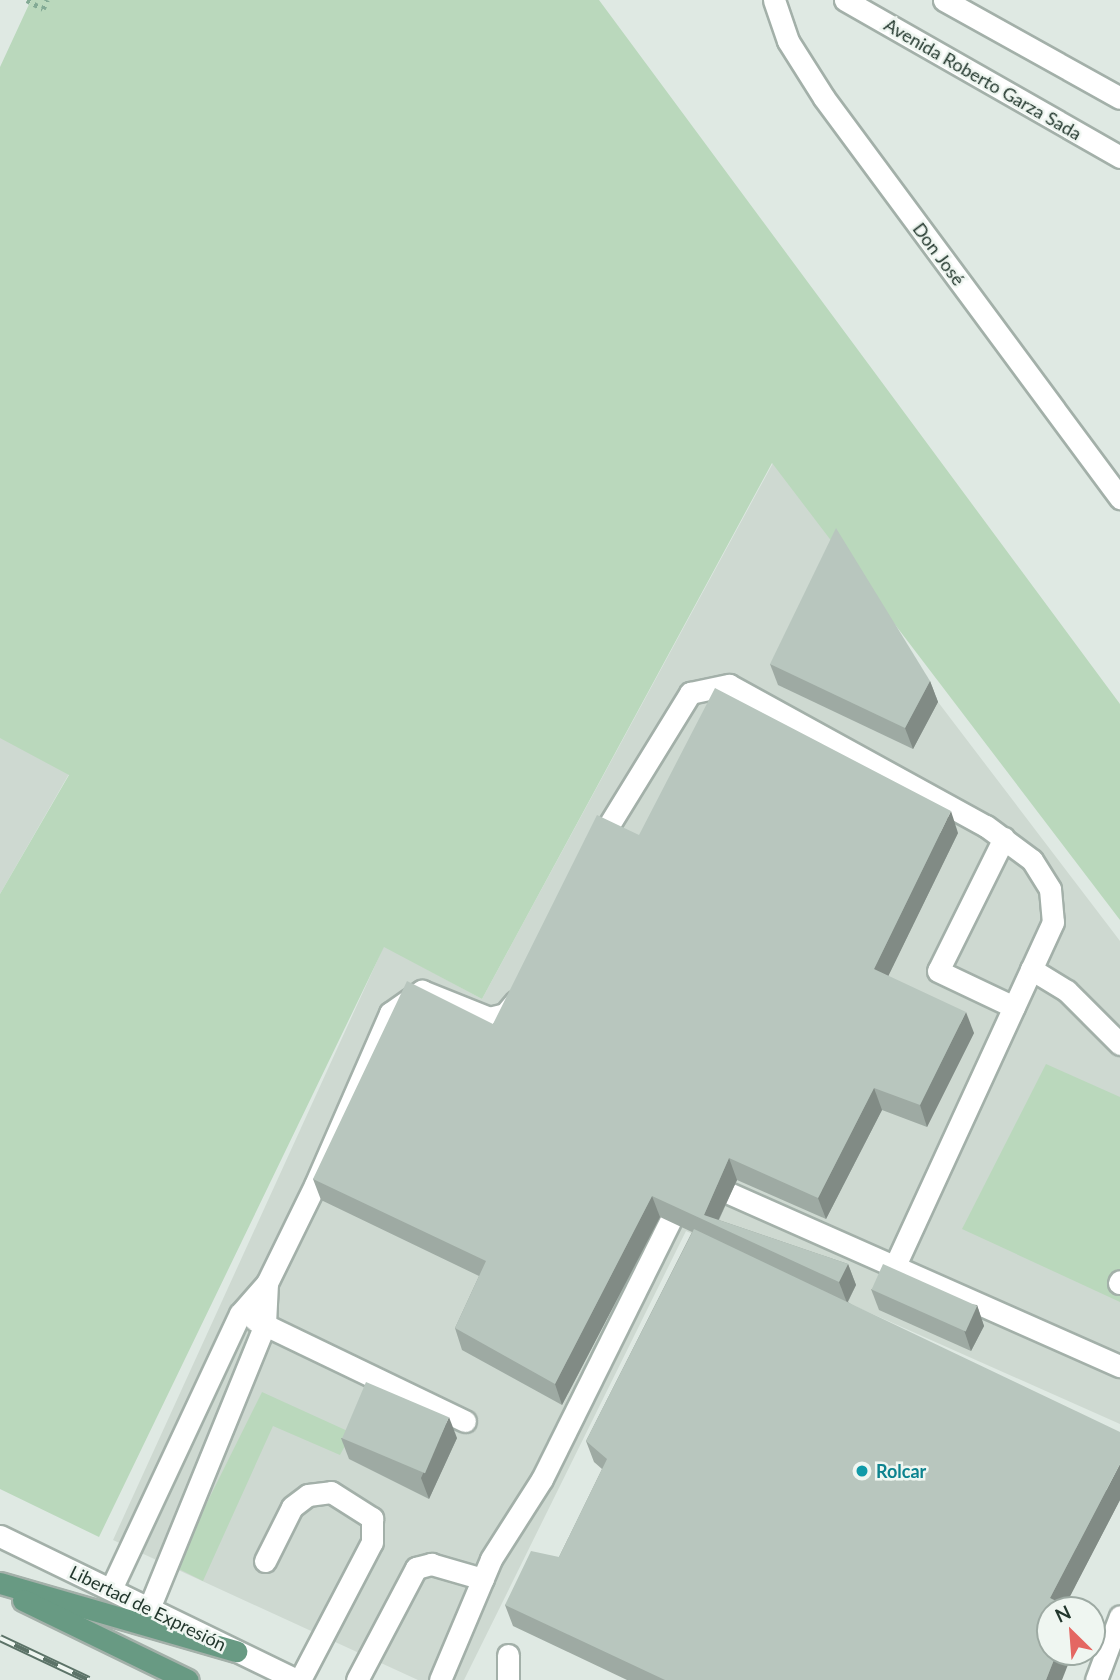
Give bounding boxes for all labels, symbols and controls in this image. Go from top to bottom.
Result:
street label: Avenida Roberto Garza Sada [881,14,1085,144]
street label: Don José [908,218,970,290]
place label: Rolcar [876,1460,926,1482]
marker: Rolcar [854,1463,870,1479]
street label: Libertad de Expresión [66,1561,230,1655]
north arrow [1036,1596,1106,1666]
text: N [1051,1600,1074,1627]

